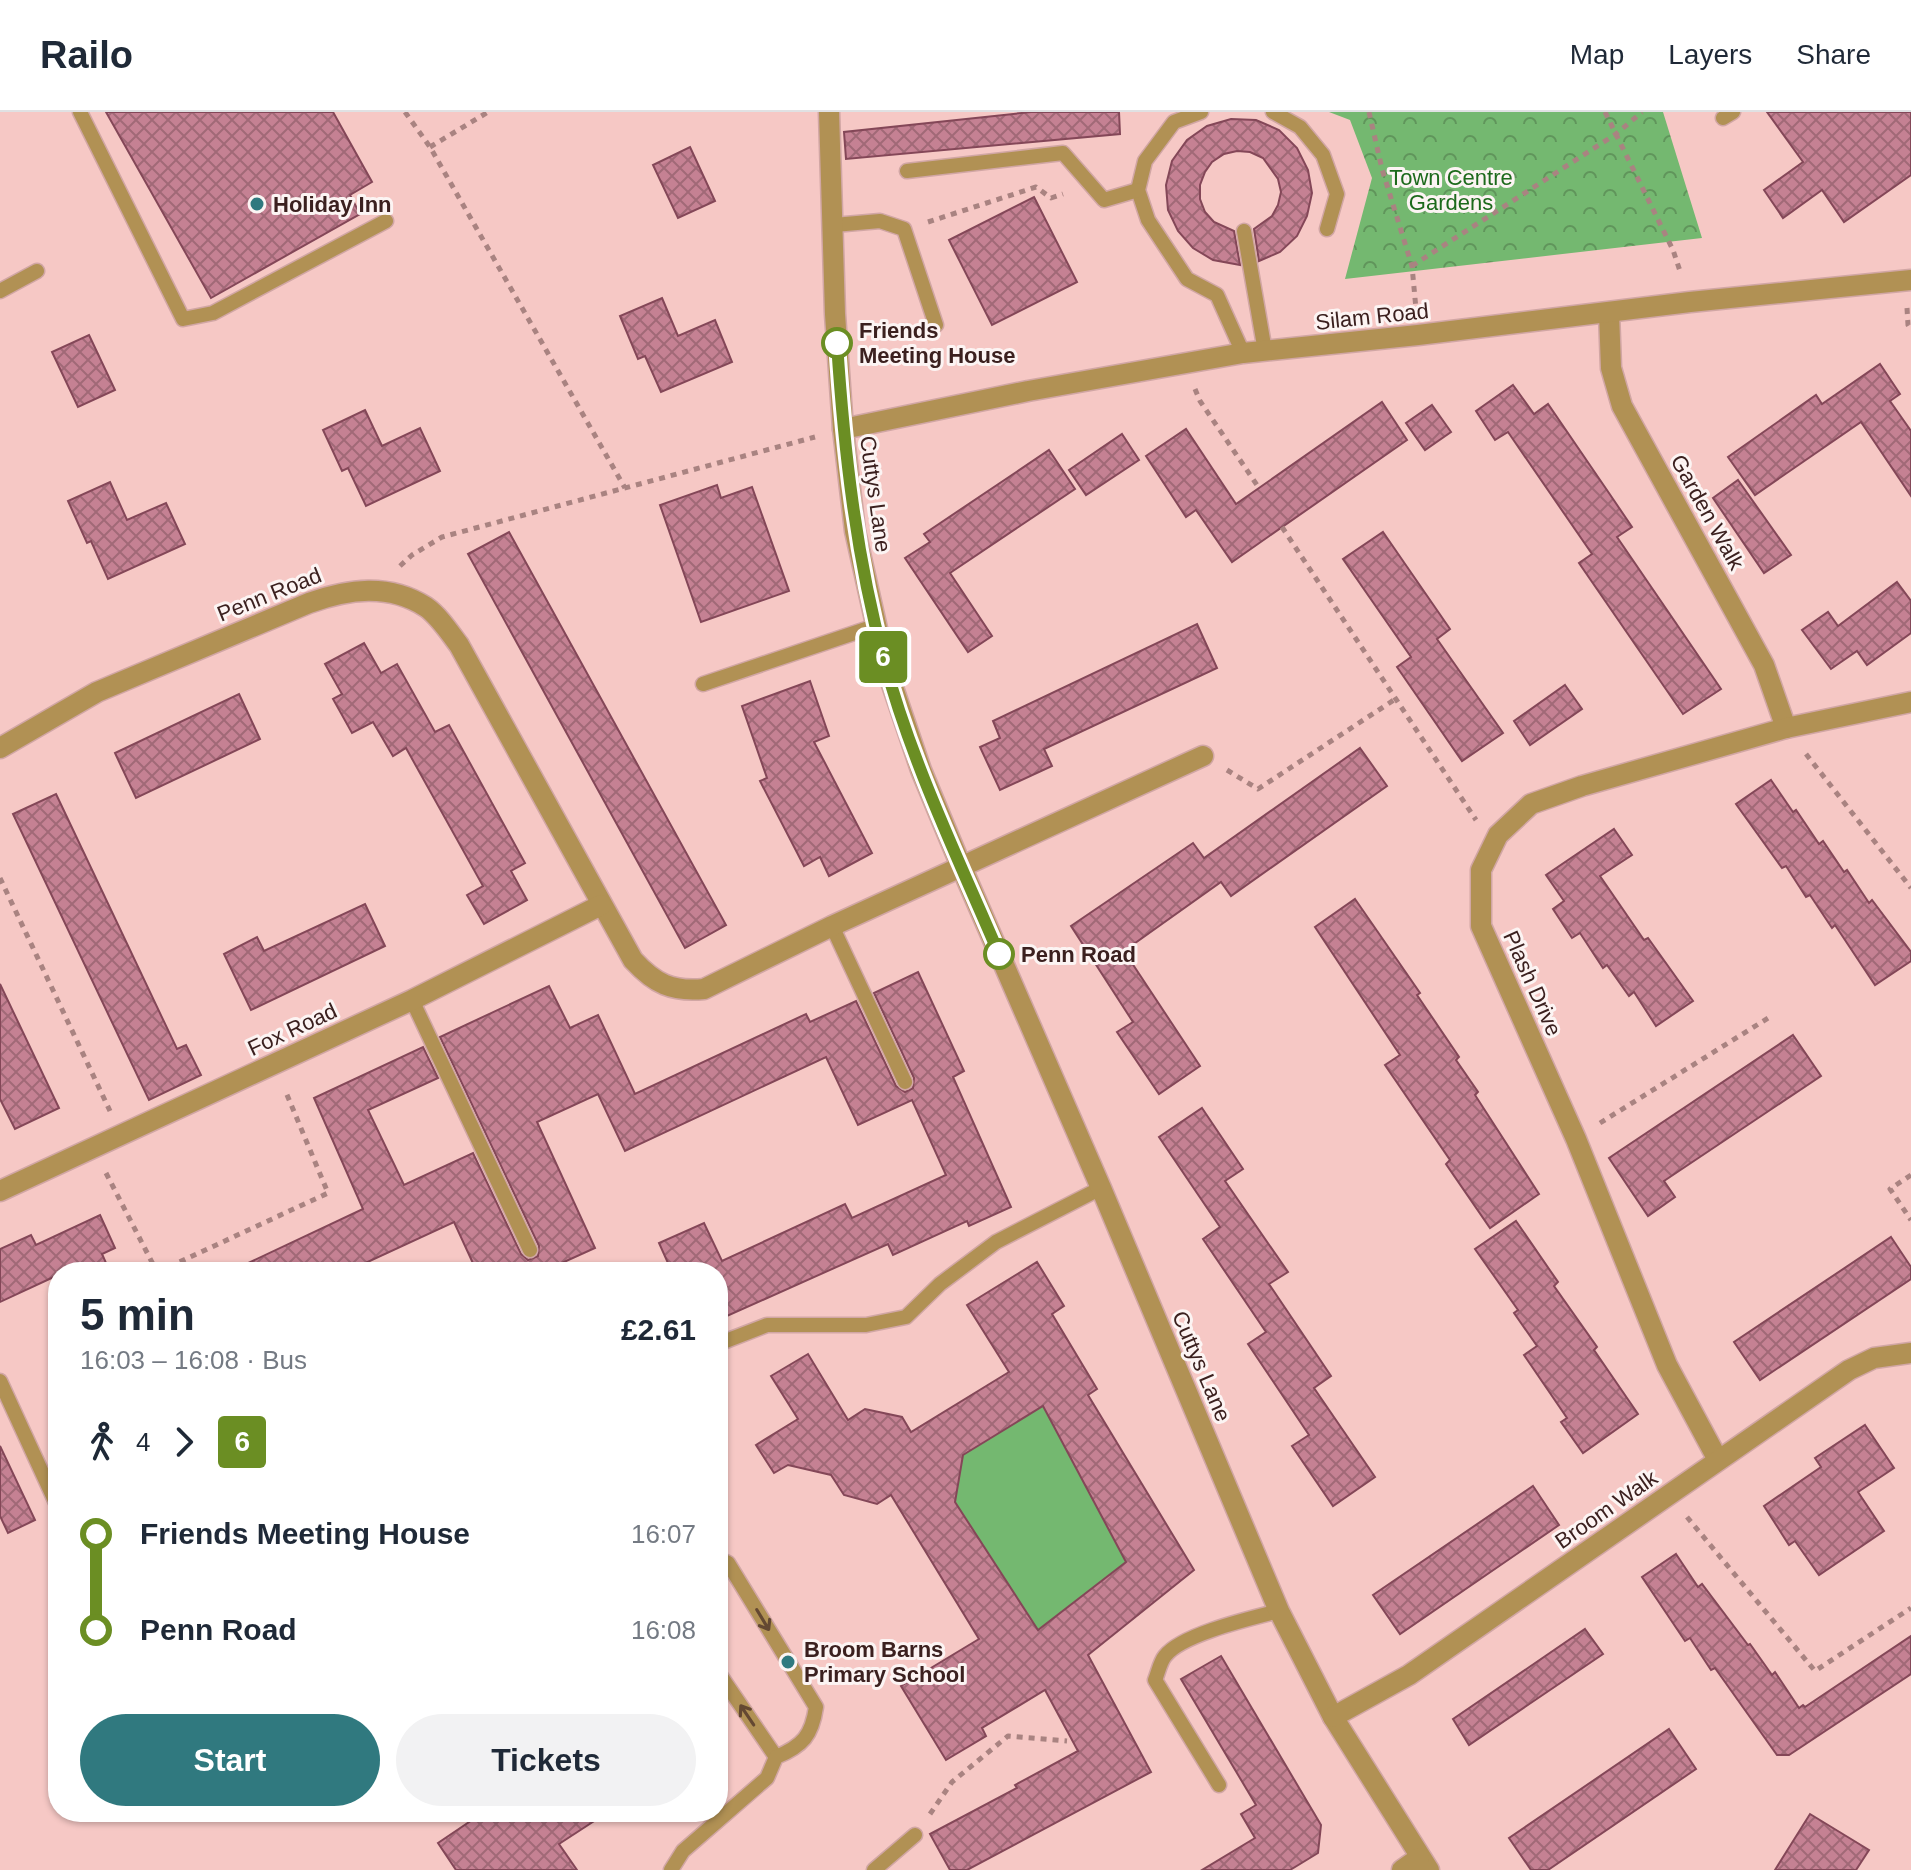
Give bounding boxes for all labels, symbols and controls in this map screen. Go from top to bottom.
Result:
text: Railo [40,34,133,76]
text: Map [1570,39,1624,70]
text: Layers [1668,39,1752,70]
text: Share [1796,39,1871,70]
park label: Town Centre Gardens [1389,165,1513,215]
place label: Holiday Inn [273,192,392,217]
marker: Holiday Inn [248,195,266,213]
street label: Silam Road [1314,298,1430,335]
place label: Friends Meeting House [859,318,1015,368]
marker: Friends Meeting House [822,328,852,358]
street label: Cuttys Lane [855,434,896,554]
street label: Garden Walk [1666,450,1750,575]
street label: Penn Road [213,562,325,627]
line badge: 6 [857,631,909,683]
text: 6 [875,641,891,672]
street label: Plash Drive [1498,927,1567,1040]
marker: Penn Road [984,939,1014,969]
place label: Penn Road [1021,942,1136,967]
street label: Fox Road [244,998,341,1061]
text: 5 min [80,1290,195,1339]
street label: Cuttys Lane [1167,1307,1236,1425]
text: £2.61 [621,1313,696,1346]
text: 16:03 – 16:08 · Bus [80,1345,307,1375]
icon: walk [80,1420,124,1464]
icon: forward [162,1420,206,1464]
text: 6 [234,1426,250,1457]
text: 4 [136,1427,150,1457]
street label: Broom Walk [1550,1464,1663,1554]
text: Friends Meeting House [140,1517,470,1550]
text: 16:07 [631,1519,696,1549]
one-way arrow [755,1608,771,1631]
text: Penn Road [140,1613,297,1646]
text: 16:08 [631,1615,696,1645]
place label: Broom Barns Primary School [804,1637,965,1687]
marker: Broom Barns Primary School [779,1653,797,1671]
one-way arrow [739,1704,755,1726]
button: Start [80,1714,380,1806]
button: Tickets [396,1714,696,1806]

